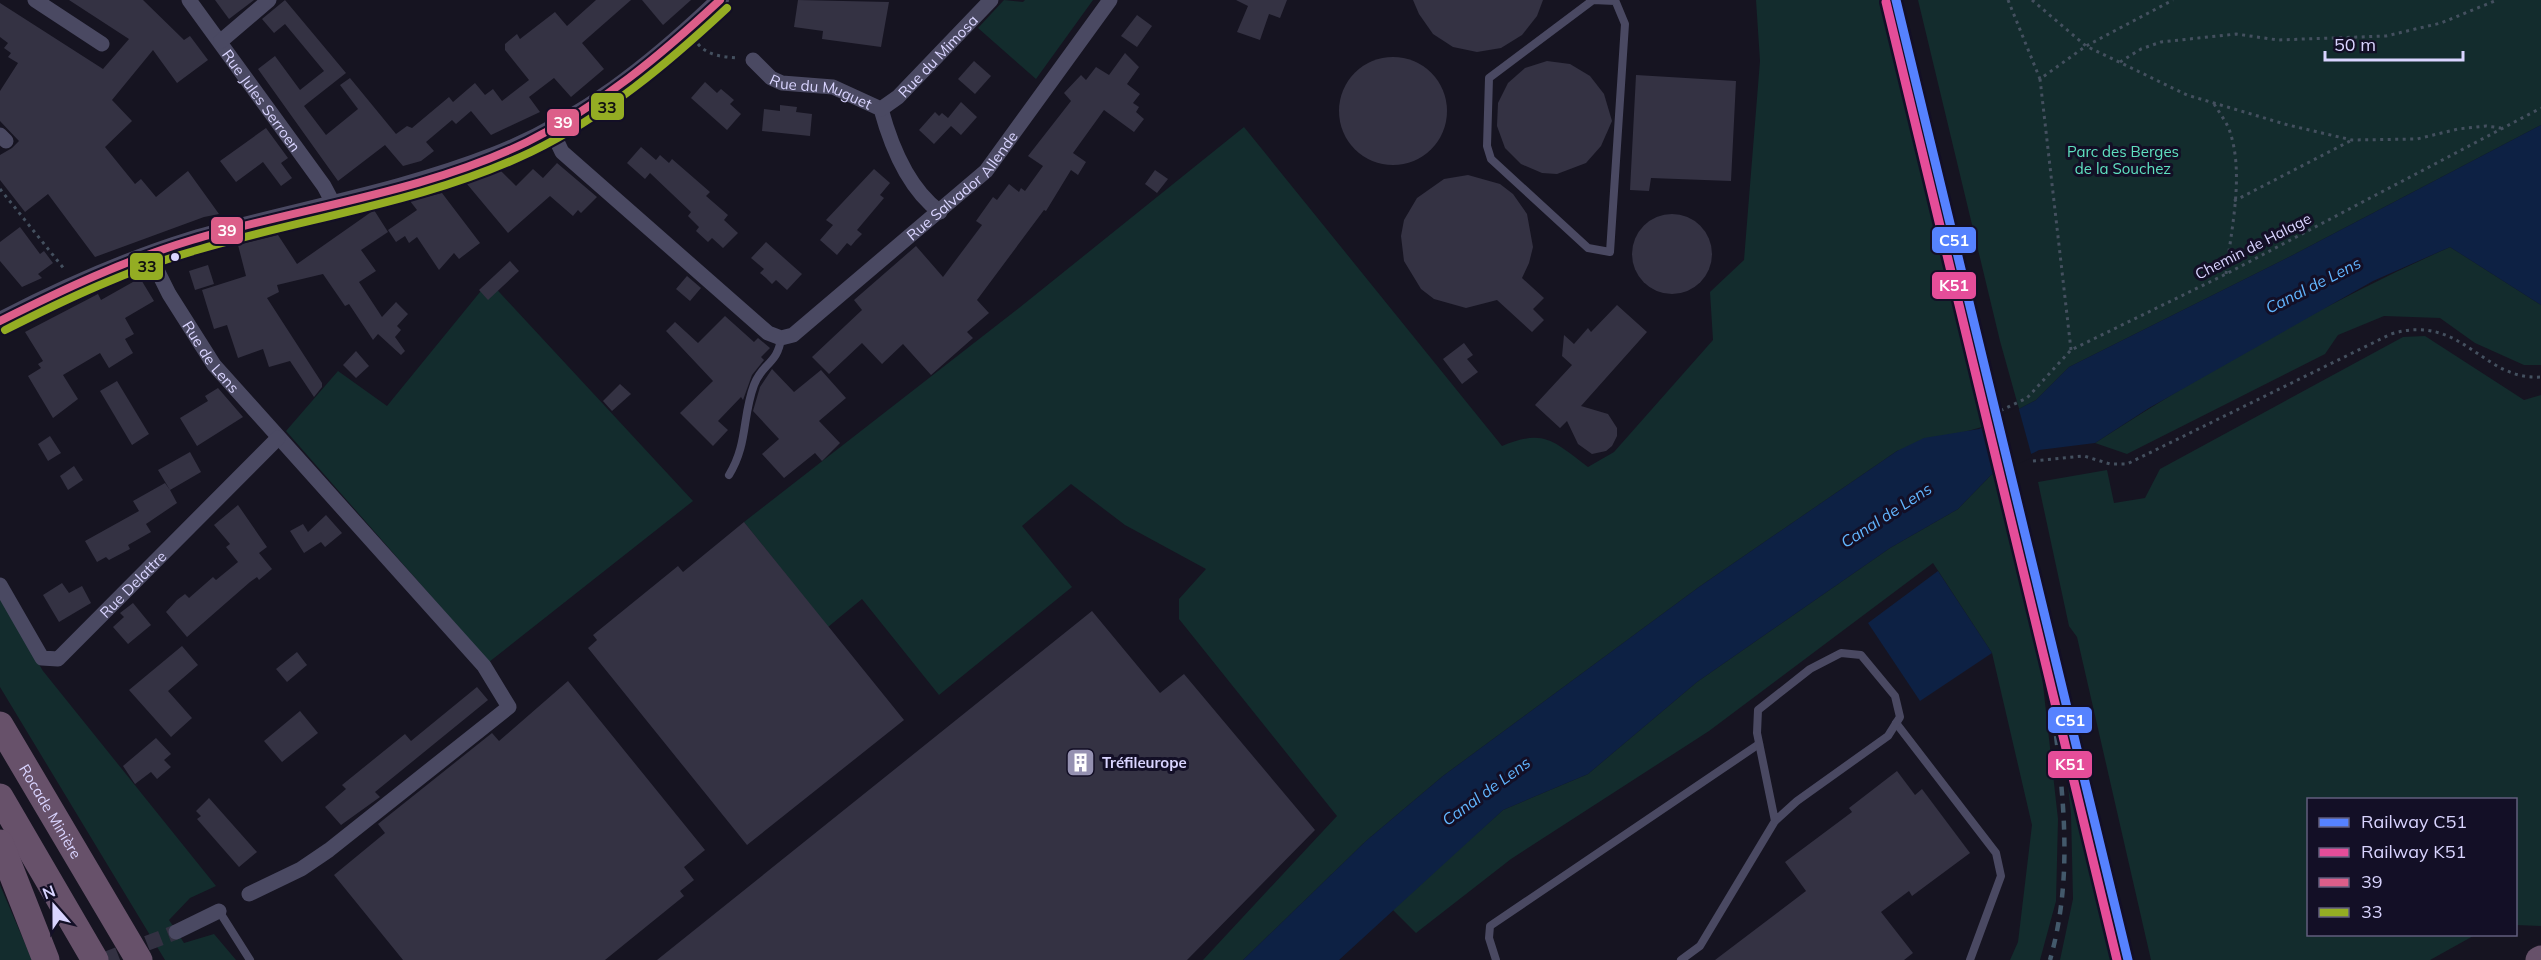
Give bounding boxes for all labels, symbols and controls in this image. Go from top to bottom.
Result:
street label: Rue du Mimosa [894,10,982,101]
scale bar [2325,24,2463,62]
text: 50 m [2334,33,2376,56]
street label: Rue Jules Serroen [218,46,305,155]
street label: Rue du Muguet [767,69,875,113]
line badge: 33 [590,92,625,121]
text: 33 [597,97,617,117]
line badge: 39 [546,108,580,137]
text: 39 [553,112,573,132]
street label: Rue Salvador Allende [902,127,1021,244]
park label: Parc des Berges de la Souchez [2067,142,2179,178]
street label: Chemin de Halage [2192,208,2314,284]
line badge: 39 [210,216,244,245]
text: 39 [217,220,237,240]
line badge: C51 [1931,226,1977,254]
text: C51 [1939,230,1969,250]
unlabelled marker [169,251,181,263]
line badge: 33 [129,252,164,281]
water label: Canal de Lens [2262,252,2364,318]
text: 33 [137,256,157,276]
line badge: K51 [1931,271,1977,300]
text: K51 [1939,275,1969,295]
street label: Rue de Lens [179,317,244,397]
water label: Canal de Lens [1837,478,1935,552]
street label: Rue Delattre [95,547,170,622]
line badge: C51 [2047,706,2093,734]
text: C51 [2055,710,2085,730]
building icon: Tréfileurope [1065,746,1097,778]
line badge: K51 [2047,750,2093,779]
water label: Canal de Lens [1438,752,1534,830]
place label: Tréfileurope [1102,753,1187,772]
text: K51 [2055,754,2085,774]
street label: Rocade Minière [16,760,86,862]
legend [2307,798,2517,936]
text: Railway C51 [2361,810,2467,833]
text: Railway K51 [2361,840,2466,863]
text: 39 [2361,870,2383,893]
north arrow [24,876,84,936]
text: N [39,880,58,903]
text: 33 [2361,900,2383,923]

